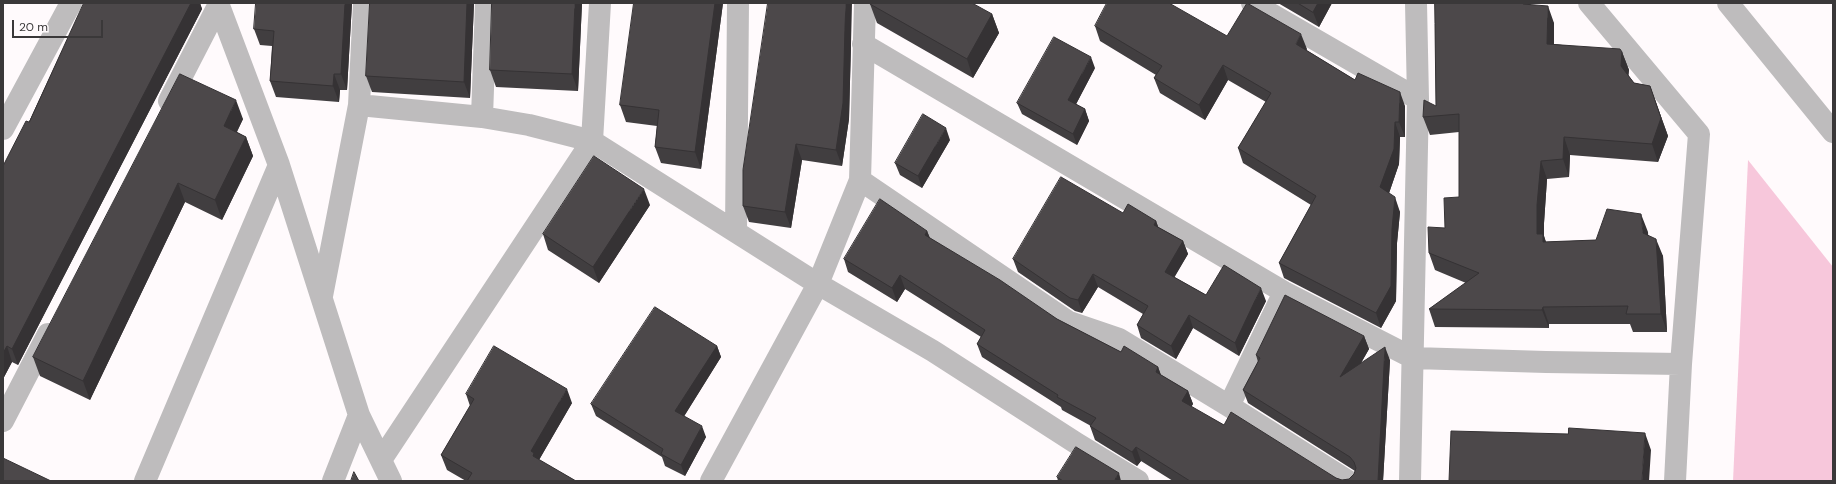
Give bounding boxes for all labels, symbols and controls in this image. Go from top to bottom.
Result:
scale bar [14,12,105,38]
text: 20 m [19,19,48,35]

